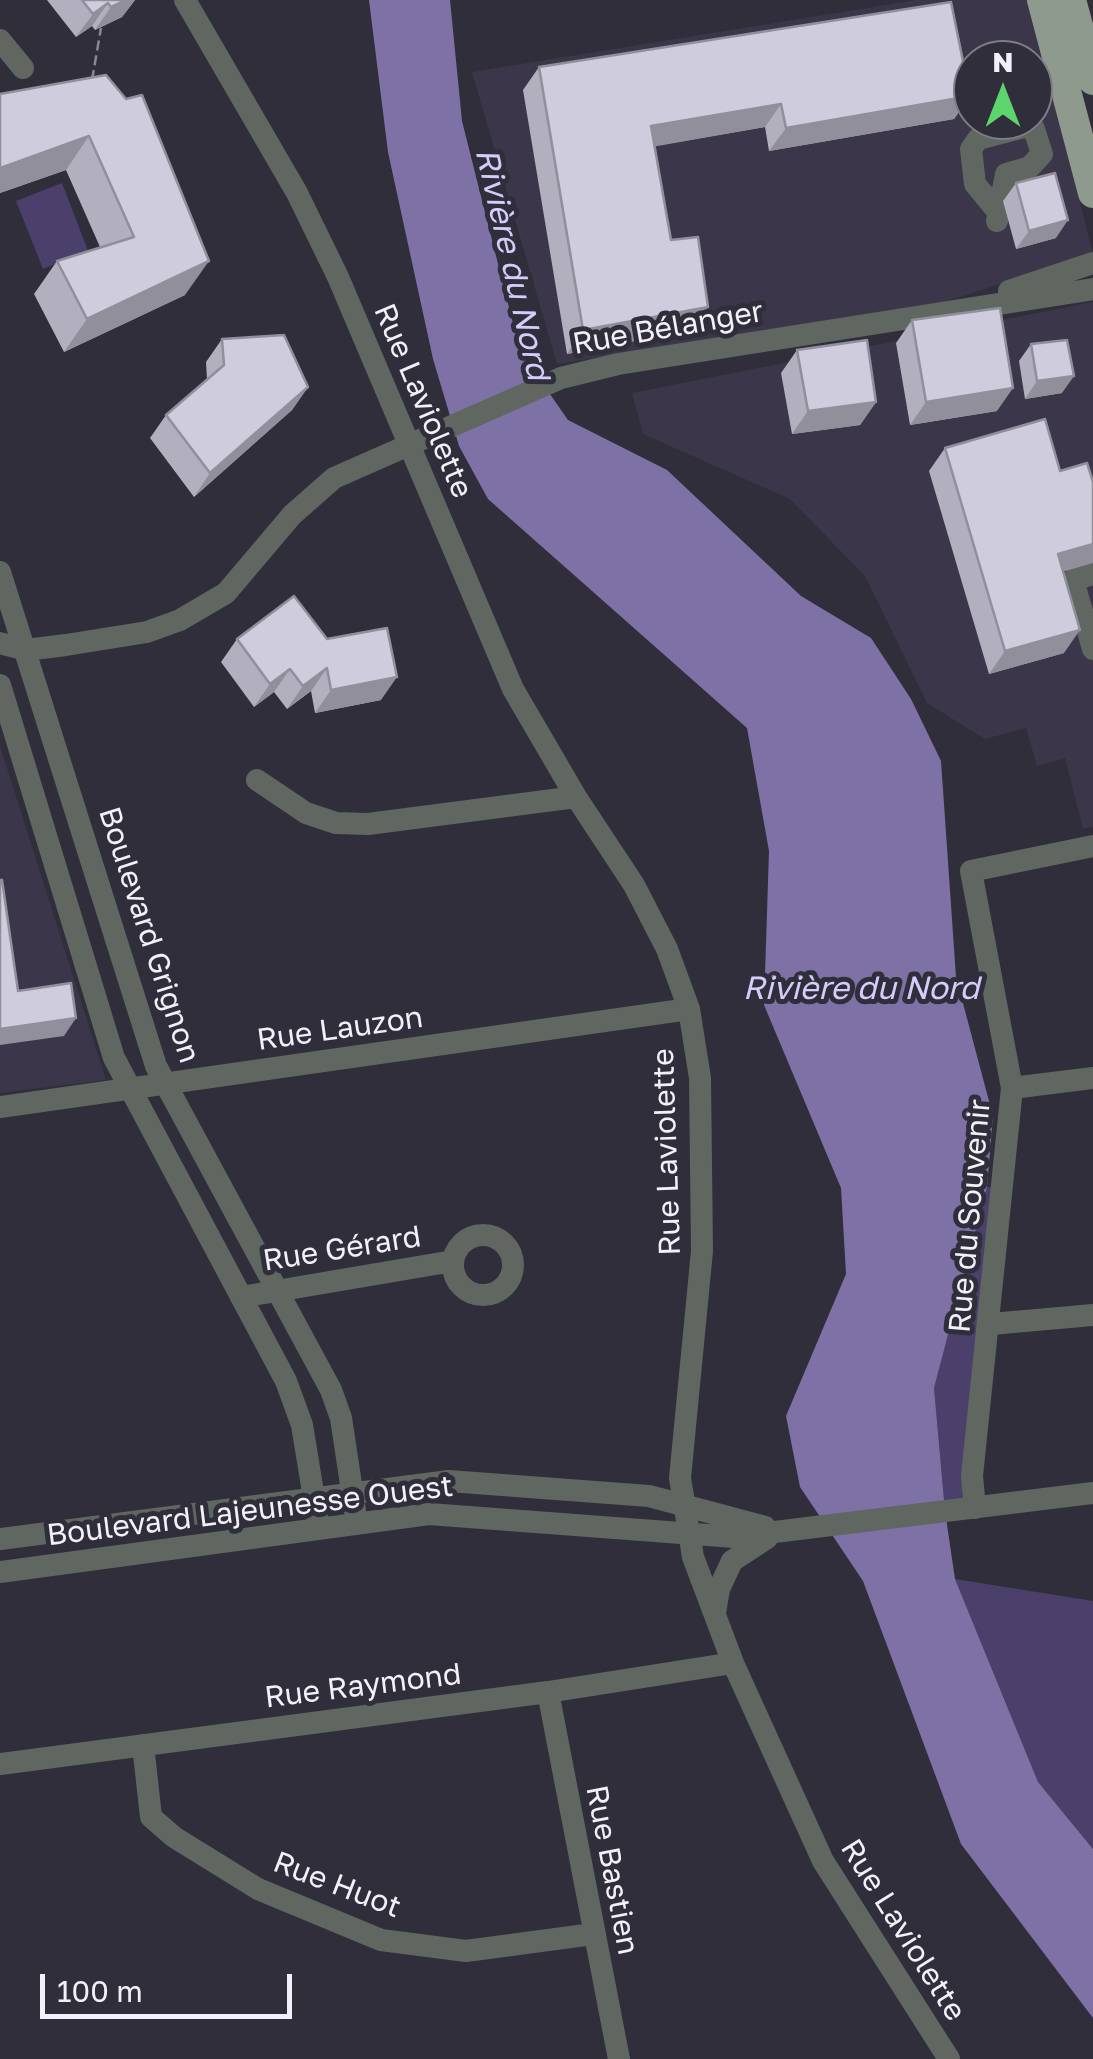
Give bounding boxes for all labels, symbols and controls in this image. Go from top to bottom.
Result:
north arrow [953,40,1053,140]
text: N [992,45,1014,78]
water label: Rivière du Nord [467,144,557,384]
street label: Rue Bélanger [570,294,766,362]
street label: Rue Laviolette [366,299,480,503]
street label: Boulevard Grignon [91,803,207,1067]
water label: Rivière du Nord [743,970,979,1008]
street label: Rue Lauzon [255,1000,425,1058]
street label: Rue Laviolette [645,1048,689,1256]
street label: Rue du Souvenir [942,1098,998,1334]
street label: Rue Gérard [260,1219,424,1279]
street label: Boulevard Lajeunesse Ouest [45,1468,455,1554]
street label: Rue Raymond [263,1656,463,1716]
street label: Rue Bastien [578,1782,646,1958]
street label: Rue Laviolette [833,1833,973,2027]
street label: Rue Huot [268,1844,406,1926]
scale bar [45,1954,298,2016]
text: 100 m [57,1973,143,2009]

